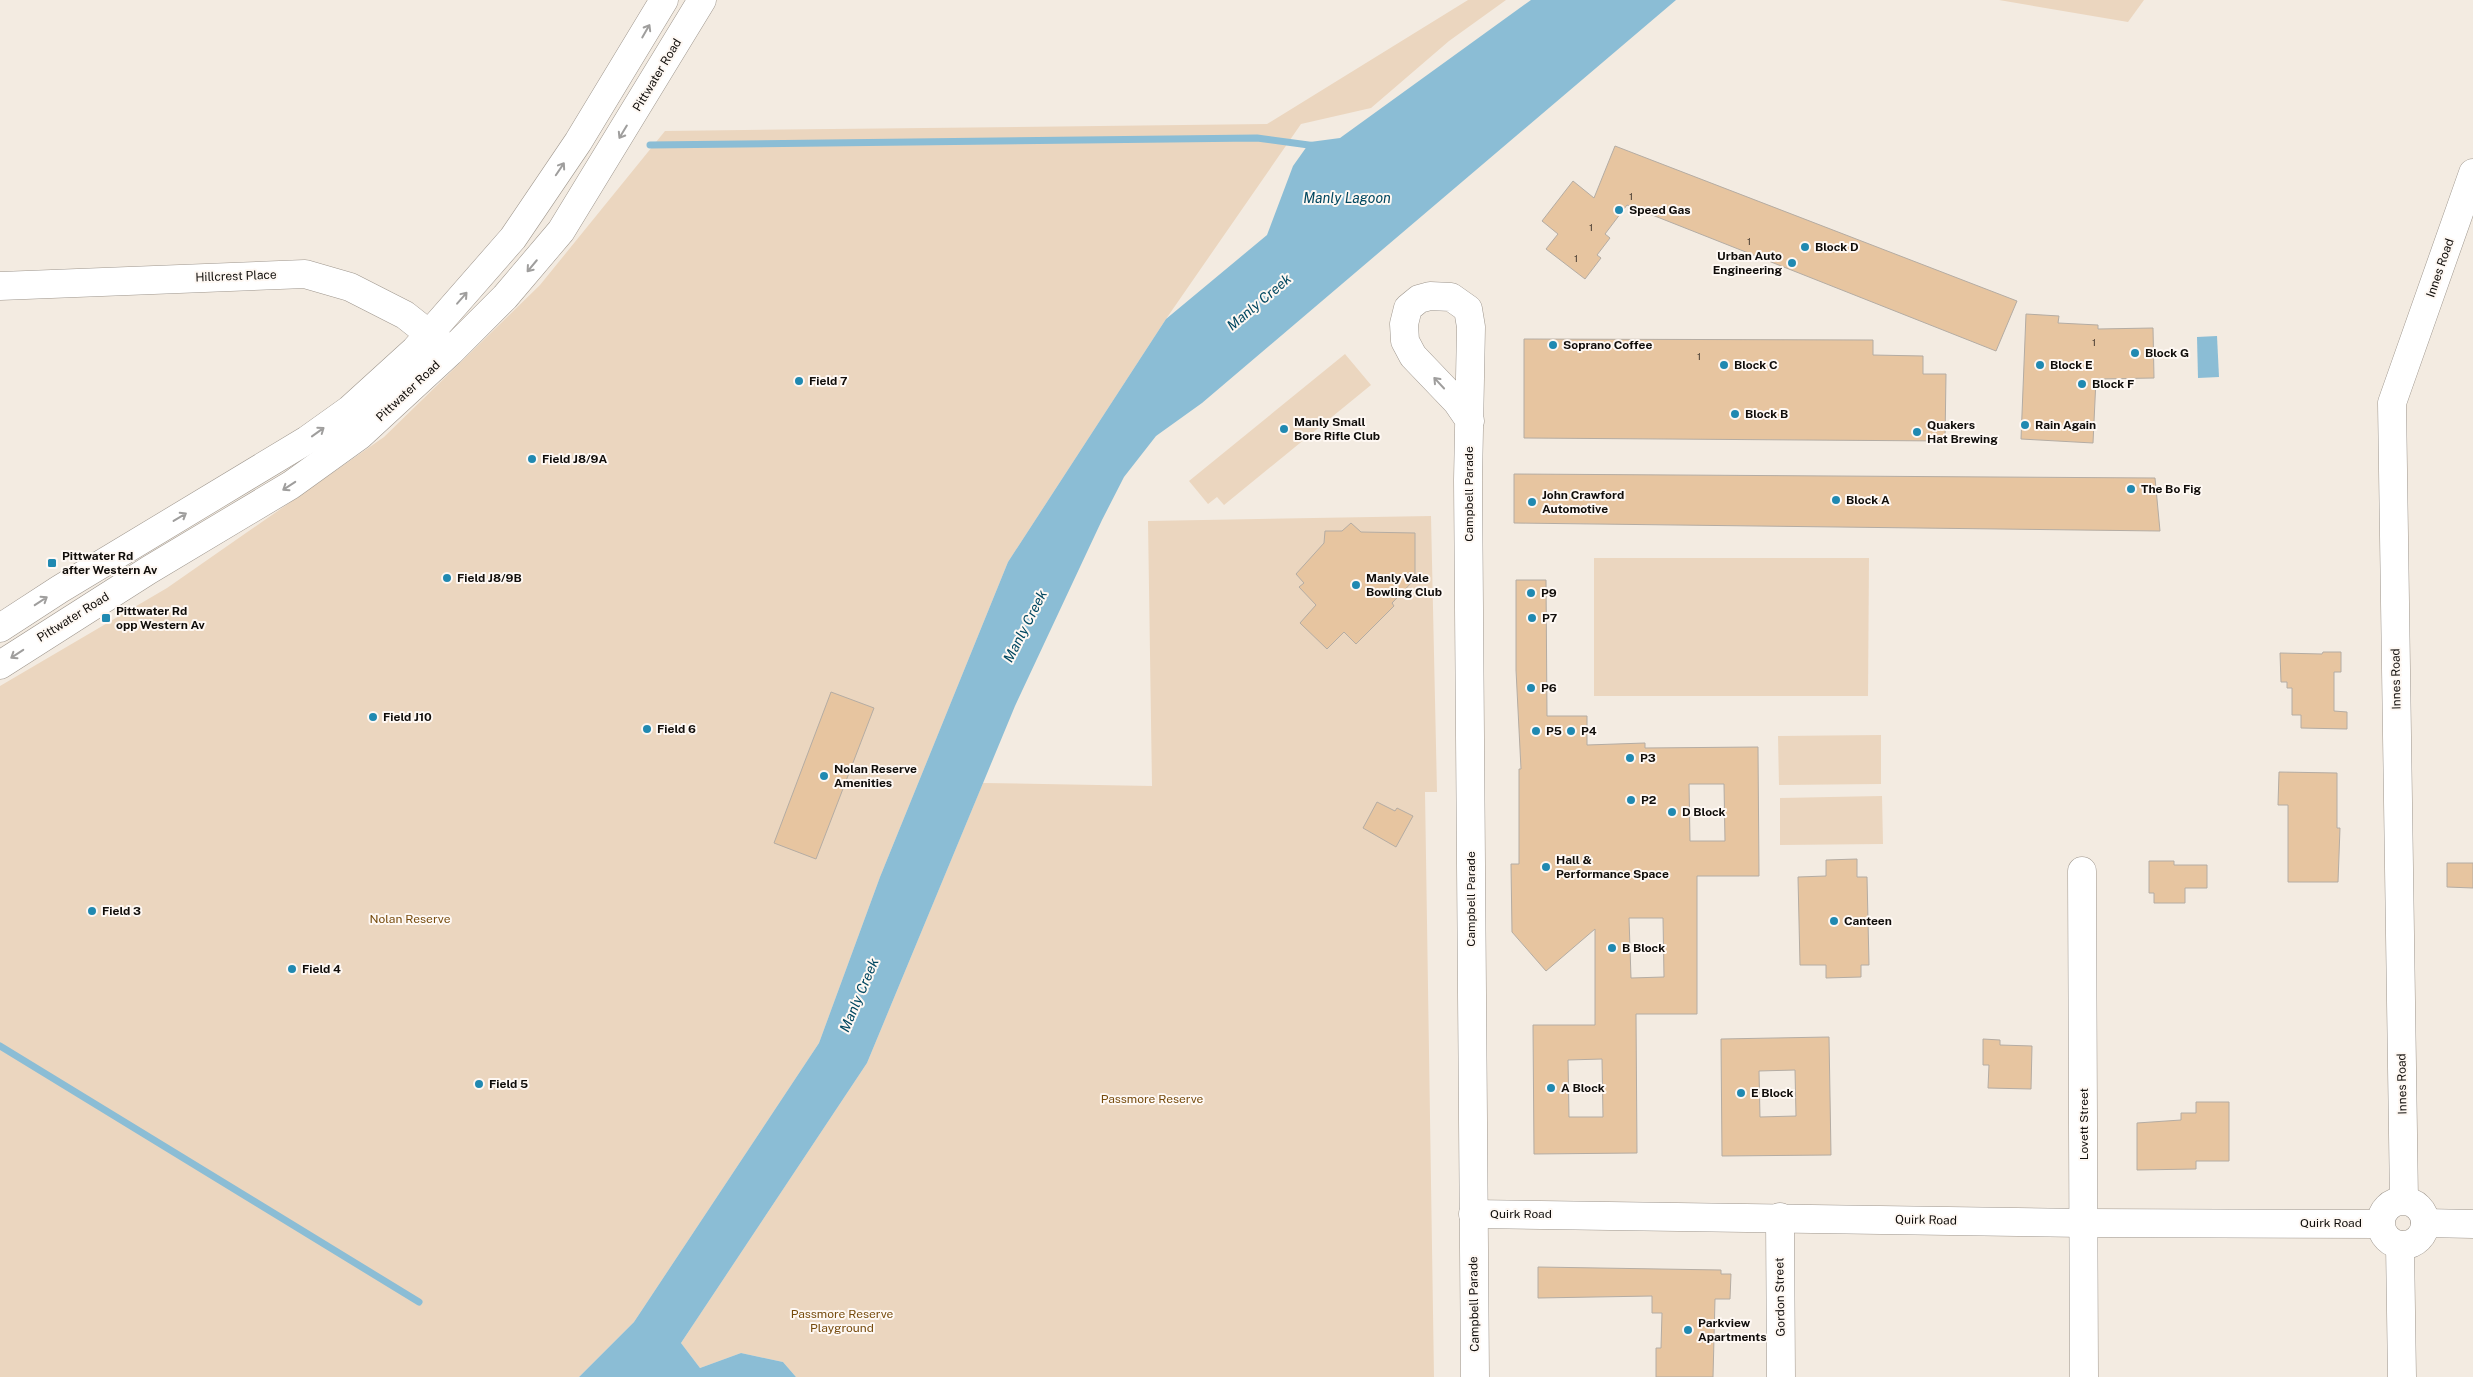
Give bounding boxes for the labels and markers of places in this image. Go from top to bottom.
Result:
place label: Speed Gas [1629,203,1691,217]
marker: Speed Gas [1613,204,1625,216]
place label: Block D [1815,240,1859,254]
marker: Block D [1799,241,1811,253]
place label: Urban Auto Engineering [1713,249,1782,277]
marker: Urban Auto Engineering [1786,257,1798,269]
place label: Soprano Coffee [1563,338,1652,352]
marker: Soprano Coffee [1547,339,1559,351]
place label: Block G [2145,346,2189,360]
marker: Block G [2129,347,2141,359]
place label: Block C [1734,358,1778,372]
place label: Block E [2050,358,2093,372]
marker: Block C [1718,359,1730,371]
marker: Block E [2034,359,2046,371]
place label: Field 7 [809,374,848,388]
marker: Field 7 [793,375,805,387]
place label: Block F [2092,377,2134,391]
marker: Block F [2076,378,2088,390]
place label: Block B [1745,407,1788,421]
marker: Block B [1729,408,1741,420]
place label: Manly Small Bore Rifle Club [1294,415,1380,443]
place label: Quakers Hat Brewing [1927,418,1998,446]
place label: Rain Again [2035,418,2096,432]
marker: Rain Again [2019,419,2031,431]
marker: Manly Small Bore Rifle Club [1278,423,1290,435]
marker: Quakers Hat Brewing [1911,426,1923,438]
place label: Field J8/9A [542,452,607,466]
marker: Field J8/9A [526,453,538,465]
place label: The Bo Fig [2141,482,2201,496]
marker: The Bo Fig [2125,483,2137,495]
place label: John Crawford Automotive [1542,488,1624,516]
place label: Block A [1846,493,1890,507]
marker: Block A [1830,494,1842,506]
marker: John Crawford Automotive [1526,496,1538,508]
place label: Pittwater Rd after Western Av [62,549,158,577]
marker: Pittwater Rd after Western Av [46,557,58,569]
place label: Field J8/9B [457,571,522,585]
place label: Manly Vale Bowling Club [1366,571,1442,599]
marker: Field J8/9B [441,572,453,584]
marker: Manly Vale Bowling Club [1350,579,1362,591]
place label: P9 [1541,586,1557,600]
marker: P9 [1525,587,1537,599]
place label: Pittwater Rd opp Western Av [116,604,205,632]
place label: P7 [1542,611,1557,625]
marker: Pittwater Rd opp Western Av [100,612,112,624]
marker: P7 [1526,612,1538,624]
place label: P6 [1541,681,1557,695]
marker: P6 [1525,682,1537,694]
place label: Field J10 [383,710,432,724]
marker: Field J10 [367,711,379,723]
place label: Field 6 [657,722,696,736]
marker: Field 6 [641,723,653,735]
place label: P5 [1546,724,1562,738]
place label: P4 [1581,724,1597,738]
marker: P5 [1530,725,1542,737]
marker: P4 [1565,725,1577,737]
place label: P3 [1640,751,1656,765]
marker: P3 [1624,752,1636,764]
place label: Nolan Reserve Amenities [834,762,917,790]
marker: Nolan Reserve Amenities [818,770,830,782]
place label: P2 [1641,793,1657,807]
marker: P2 [1625,794,1637,806]
place label: D Block [1682,805,1726,819]
marker: D Block [1666,806,1678,818]
place label: Hall & Performance Space [1556,853,1669,881]
marker: Hall & Performance Space [1540,861,1552,873]
place label: Field 3 [102,904,141,918]
marker: Field 3 [86,905,98,917]
place label: Canteen [1844,914,1892,928]
marker: Canteen [1828,915,1840,927]
place label: B Block [1622,941,1665,955]
marker: B Block [1606,942,1618,954]
place label: Field 4 [302,962,341,976]
marker: Field 4 [286,963,298,975]
place label: Field 5 [489,1077,528,1091]
marker: Field 5 [473,1078,485,1090]
place label: A Block [1561,1081,1605,1095]
marker: A Block [1545,1082,1557,1094]
place label: E Block [1751,1086,1794,1100]
marker: E Block [1735,1087,1747,1099]
place label: Parkview Apartments [1698,1316,1767,1344]
marker: Parkview Apartments [1682,1324,1694,1336]

